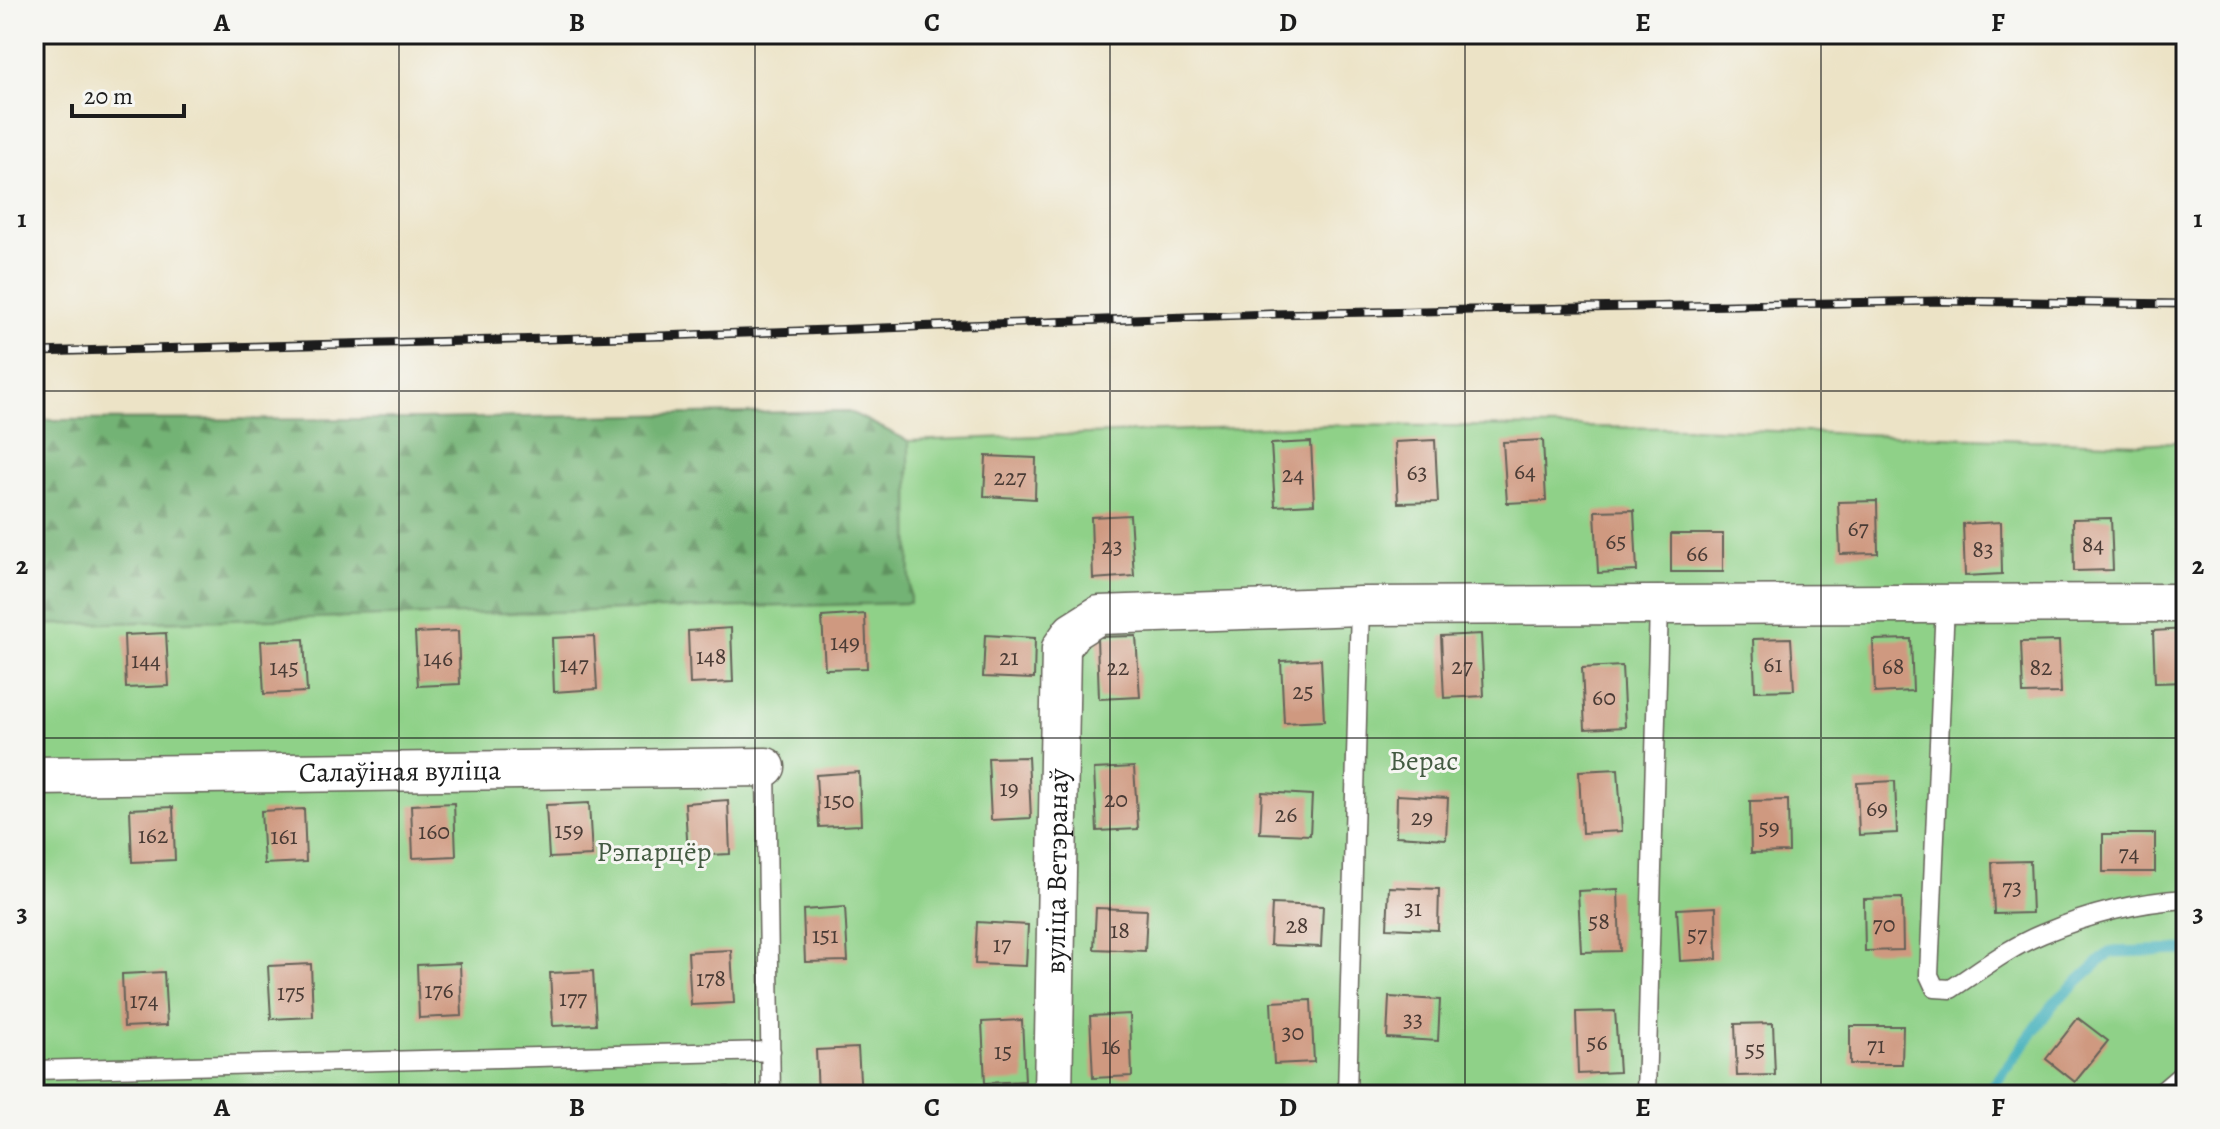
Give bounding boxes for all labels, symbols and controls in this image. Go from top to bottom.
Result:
text: A [213,5,231,40]
text: B [569,5,585,40]
text: C [924,5,940,40]
text: D [1279,5,1297,40]
text: E [1635,5,1651,40]
text: F [1991,5,2005,40]
scale bar [72,68,184,118]
text: 20 m [84,80,133,112]
text: 1 [17,201,27,236]
text: 1 [2193,201,2203,236]
house number: 64 [1514,455,1536,487]
house number: 63 [1406,456,1428,488]
house number: 24 [1282,458,1304,490]
house number: 227 [994,461,1027,493]
house number: 67 [1847,512,1870,544]
house number: 65 [1605,525,1627,557]
house number: 84 [2082,528,2104,560]
house number: 23 [1101,530,1123,562]
house number: 83 [1972,533,1994,565]
house number: 66 [1686,537,1708,569]
text: 2 [16,548,29,583]
text: 2 [2192,548,2205,583]
house number: 149 [830,626,860,658]
house number: 148 [696,640,726,672]
house number: 21 [999,641,1019,673]
house number: 146 [423,642,453,674]
house number: 144 [131,644,161,676]
house number: 147 [559,648,589,680]
house number: 61 [1763,648,1783,680]
house number: 27 [1451,650,1474,682]
house number: 68 [1882,650,1904,682]
house number: 145 [269,651,299,683]
house number: 22 [1107,651,1129,683]
house number: 82 [2029,651,2053,683]
house number: 25 [1292,675,1314,707]
house number: 60 [1592,681,1616,713]
park label: Верас [1390,742,1458,780]
street label: Салаўіная вуліца [299,751,501,792]
street label: вуліца Ветэранаў [1036,768,1078,974]
house number: 19 [999,772,1019,804]
house number: 20 [1104,783,1128,815]
house number: 150 [823,784,855,816]
house number: 69 [1866,792,1888,824]
house number: 26 [1275,798,1297,830]
house number: 29 [1411,801,1433,833]
house number: 59 [1758,811,1780,843]
house number: 159 [554,814,584,846]
house number: 160 [418,815,450,847]
house number: 162 [138,819,168,851]
house number: 161 [270,820,298,852]
park label: Рэпарцёр [597,833,711,871]
house number: 74 [2119,837,2140,869]
house number: 73 [2002,871,2022,903]
house number: 31 [1404,892,1422,924]
text: 3 [16,895,28,930]
text: 3 [2192,895,2204,930]
house number: 58 [1588,905,1610,937]
house number: 70 [1873,908,1895,940]
house number: 28 [1285,909,1309,941]
house number: 18 [1110,914,1130,946]
house number: 57 [1687,918,1708,950]
house number: 151 [812,919,838,951]
house number: 17 [993,928,1012,960]
house number: 178 [696,962,726,994]
house number: 176 [424,974,454,1006]
house number: 175 [277,976,305,1008]
house number: 177 [559,982,588,1014]
house number: 174 [129,984,159,1016]
house number: 33 [1403,1003,1423,1035]
house number: 30 [1282,1016,1304,1048]
house number: 56 [1586,1026,1608,1058]
house number: 71 [1867,1029,1885,1061]
house number: 16 [1101,1030,1121,1062]
house number: 55 [1745,1033,1765,1065]
house number: 15 [994,1035,1012,1067]
text: A [213,1090,231,1125]
text: B [569,1090,585,1125]
text: C [924,1090,940,1125]
text: D [1279,1090,1297,1125]
text: E [1635,1090,1651,1125]
text: F [1991,1090,2005,1125]

